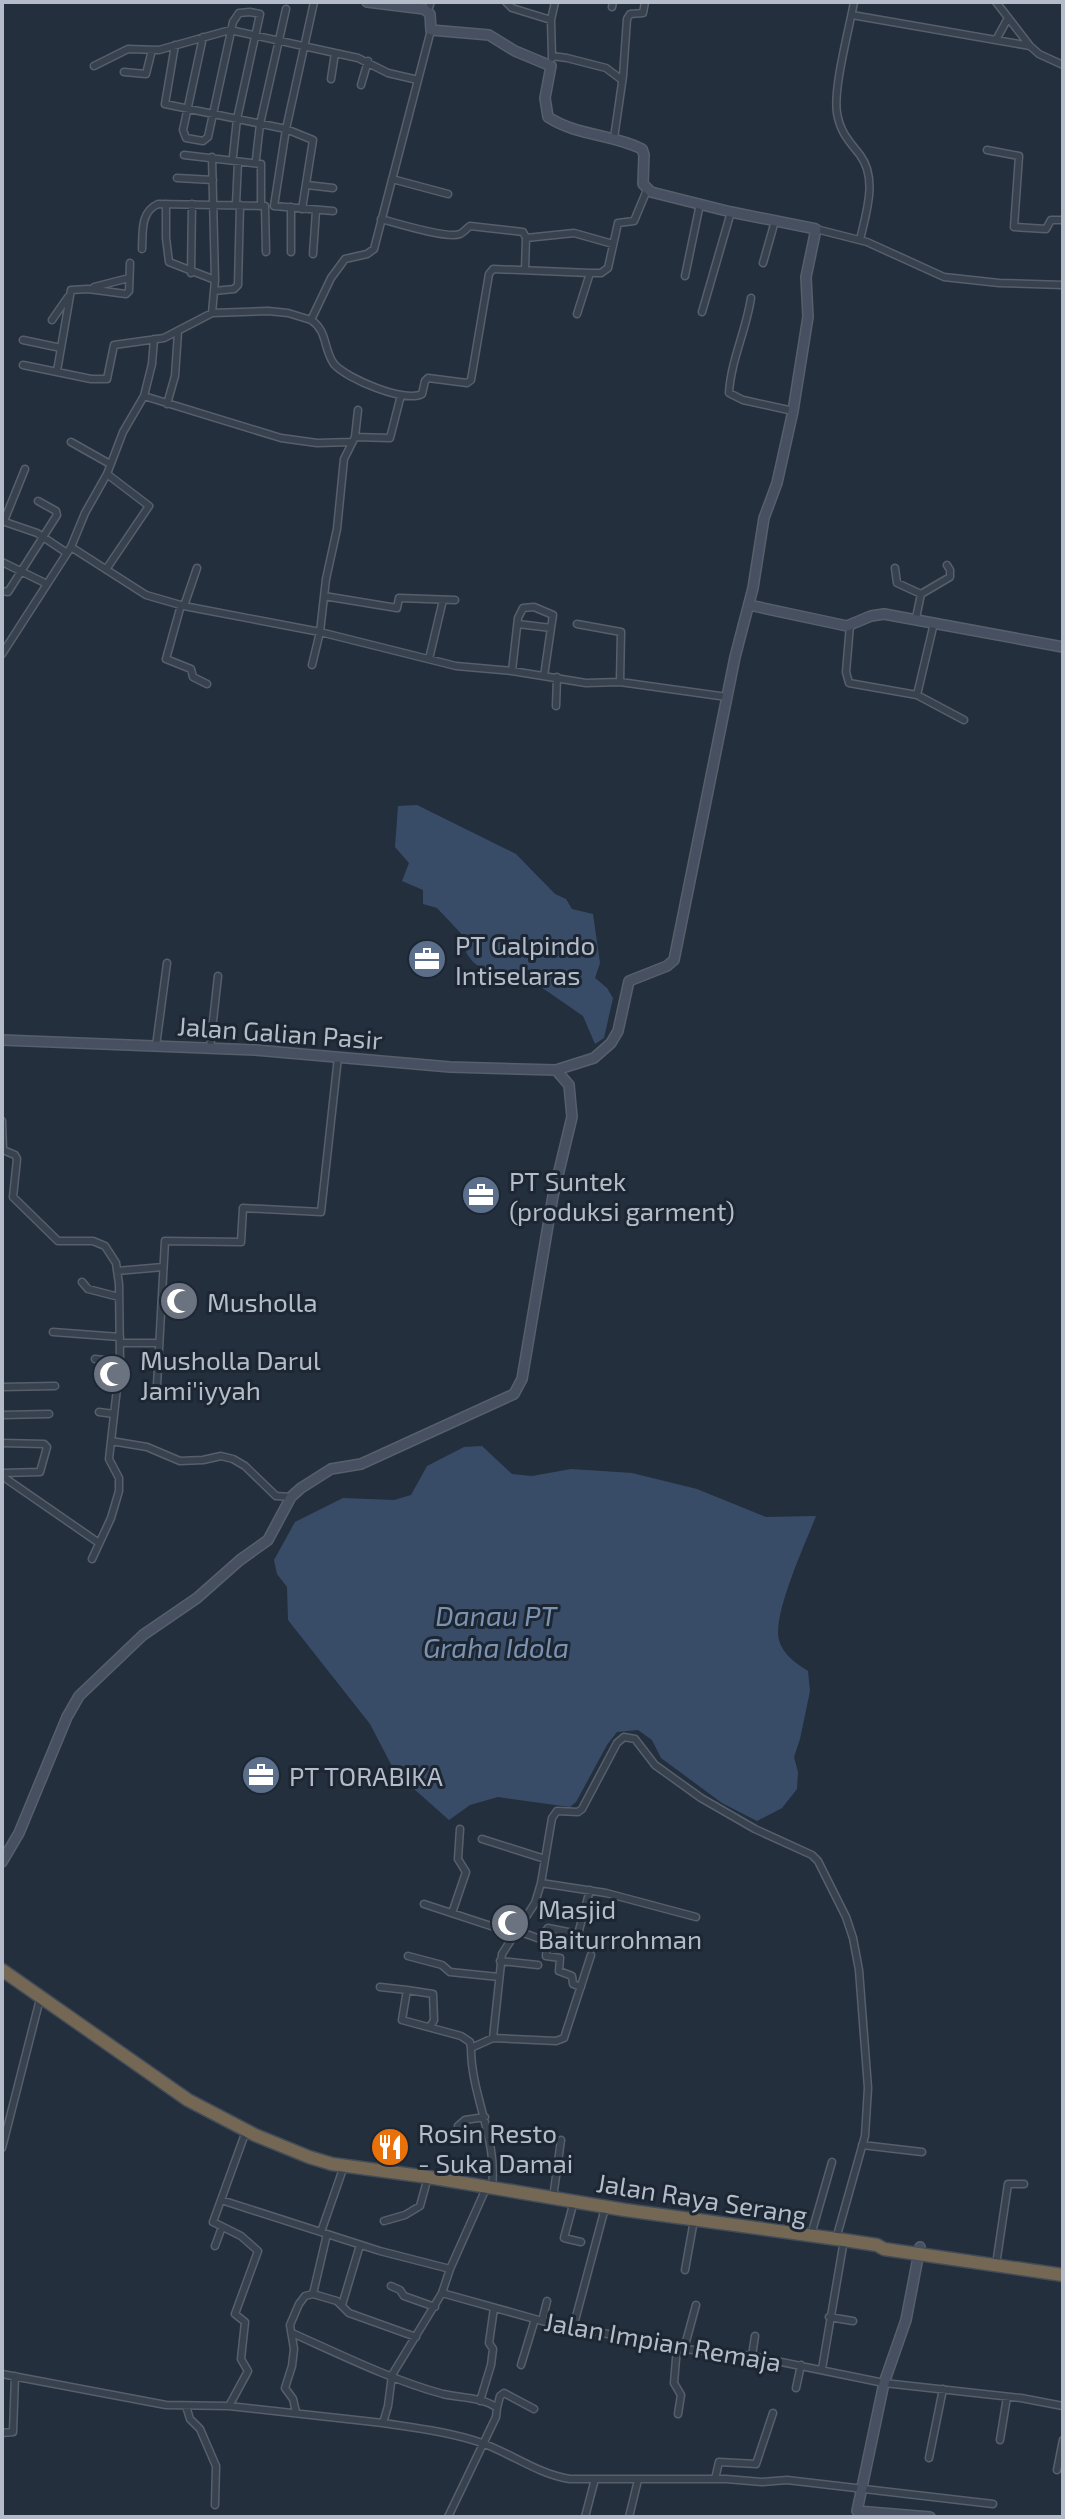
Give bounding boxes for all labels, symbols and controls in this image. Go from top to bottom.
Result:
place label: PT Galpindo Intiselaras [455,929,595,990]
office icon: PT Galpindo Intiselaras [406,938,448,980]
street label: Jalan Galian Pasir [176,1009,384,1055]
place label: PT Suntek (produksi garment) [509,1165,735,1226]
office icon: PT Suntek (produksi garment) [460,1174,502,1216]
mosque icon: Musholla [158,1280,200,1322]
place label: Musholla [207,1286,317,1317]
place label: Musholla Darul Jami'iyyah [140,1344,321,1405]
mosque icon: Musholla Darul Jami'iyyah [91,1353,133,1395]
water label: Danau PT Graha Idola [423,1598,569,1664]
office icon: PT TORABIKA [240,1754,282,1796]
place label: PT TORABIKA [289,1760,443,1791]
place label: Masjid Baiturrohman [538,1893,702,1954]
mosque icon: Masjid Baiturrohman [489,1902,531,1944]
place label: Rosin Resto - Suka Damai [418,2117,573,2178]
restaurant icon: Rosin Resto - Suka Damai [369,2126,411,2168]
street label: Jalan Raya Serang [594,2166,810,2230]
street label: Jalan Impian Remaja [542,2305,784,2377]

